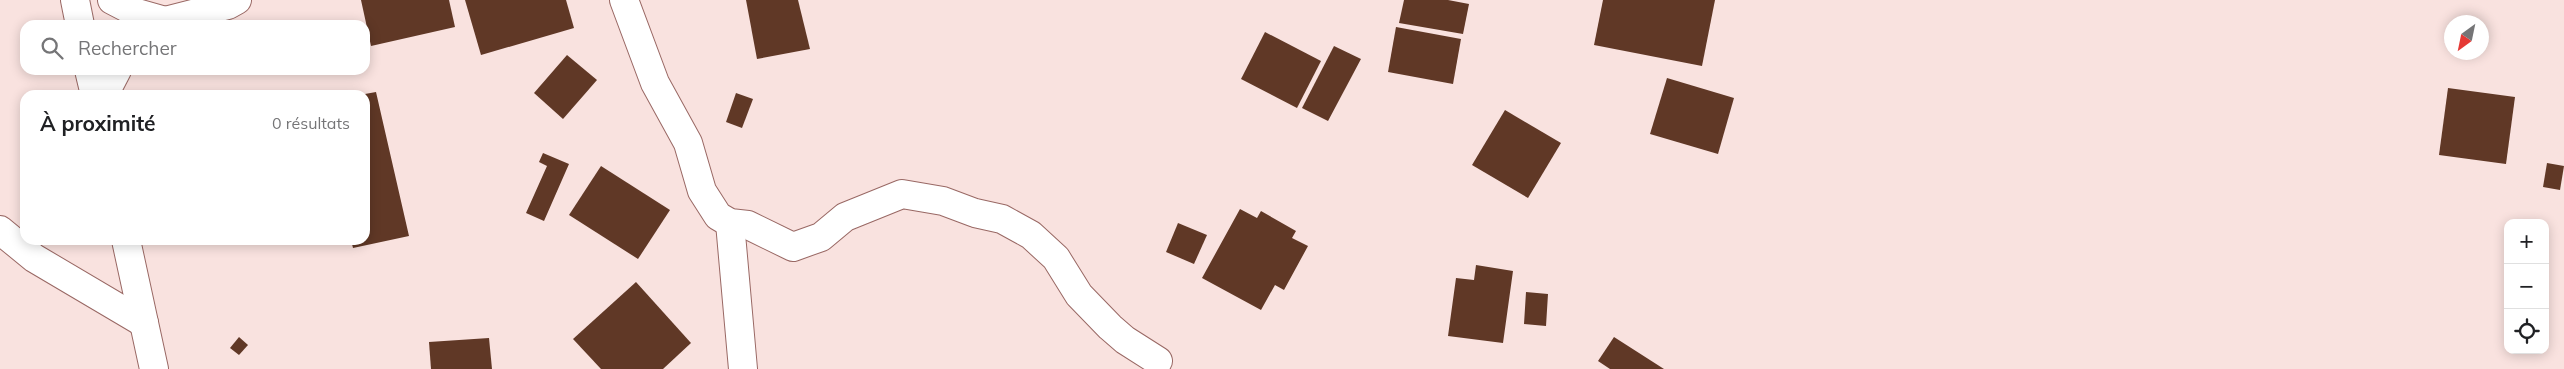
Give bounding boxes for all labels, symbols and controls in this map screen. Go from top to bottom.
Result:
north arrow [2444,15,2489,60]
search box [20,20,370,75]
icon: search [38,34,66,62]
text: Rechercher [78,36,177,60]
text: À proximité [40,110,156,136]
text: 0 résultats [272,113,350,133]
map controls [2504,219,2549,354]
button: + [2504,219,2549,264]
button: − [2504,264,2549,309]
button: locate [2504,309,2549,354]

